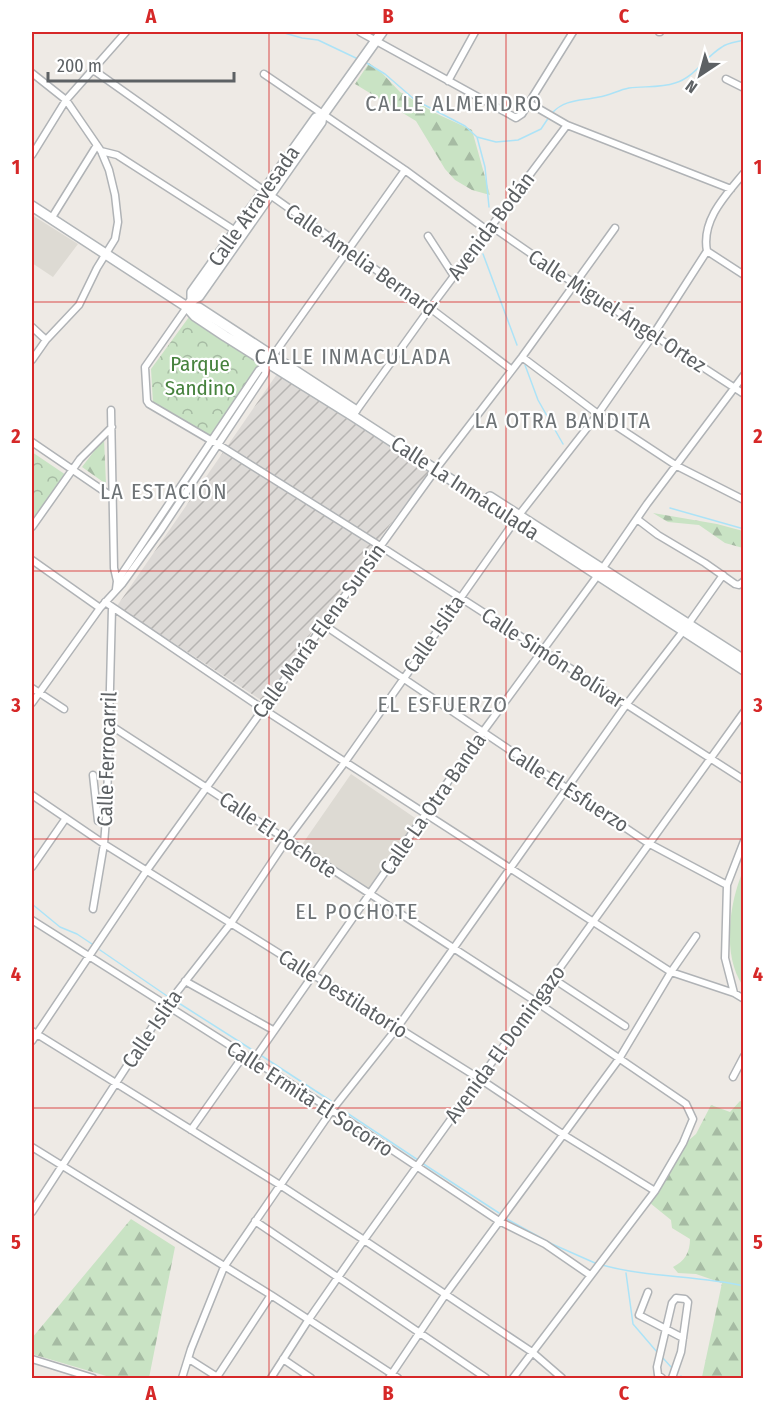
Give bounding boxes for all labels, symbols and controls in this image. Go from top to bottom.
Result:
text: A [145,4,158,28]
text: B [382,4,394,28]
text: C [619,4,630,28]
scale bar [48,45,234,83]
north arrow [670,45,730,105]
text: 200 m [57,55,102,77]
text: N [682,76,701,97]
district label: CALLE ALMENDRO [365,90,543,117]
street label: Calle Atravesada [203,141,305,271]
text: 1 [12,155,20,179]
text: 1 [754,155,762,179]
street label: Avenida Bodán [442,167,540,285]
street label: Calle Amelia Bernard [280,198,442,322]
street label: Calle Miguel Ángel Ortez [523,244,711,378]
district label: CALLE INMACULADA [254,343,452,370]
park label: Parque Sandino [165,351,235,401]
district label: LA OTRA BANDITA [474,407,652,434]
text: 2 [10,424,21,448]
text: 2 [752,424,763,448]
street label: Calle La Inmaculada [386,430,544,546]
district label: LA ESTACIÓN [100,478,228,505]
street label: Calle María Elena Sunsín [247,539,391,723]
street label: Calle Islita [398,590,470,678]
street label: Calle Simón Bolívar [476,602,630,714]
street label: Calle Ferrocarril [92,690,122,827]
district label: EL ESFUERZO [377,691,509,718]
text: 3 [10,693,21,717]
text: 3 [752,693,763,717]
street label: Calle La Otra Banda [374,728,492,880]
street label: Calle El Esfuerzo [502,740,634,838]
street label: Calle El Pochote [214,786,342,884]
district label: EL POCHOTE [295,898,419,925]
street label: Calle Destilatorio [274,944,412,1044]
street label: Avenida El Domingazo [439,960,571,1128]
text: 4 [11,962,21,986]
text: 4 [753,962,763,986]
street label: Calle Islita [116,985,188,1073]
street label: Calle Ermita El Socorro [222,1035,398,1163]
text: 5 [11,1230,21,1254]
text: 5 [753,1230,763,1254]
text: A [145,1381,158,1405]
text: B [382,1381,394,1405]
text: C [619,1381,630,1405]

